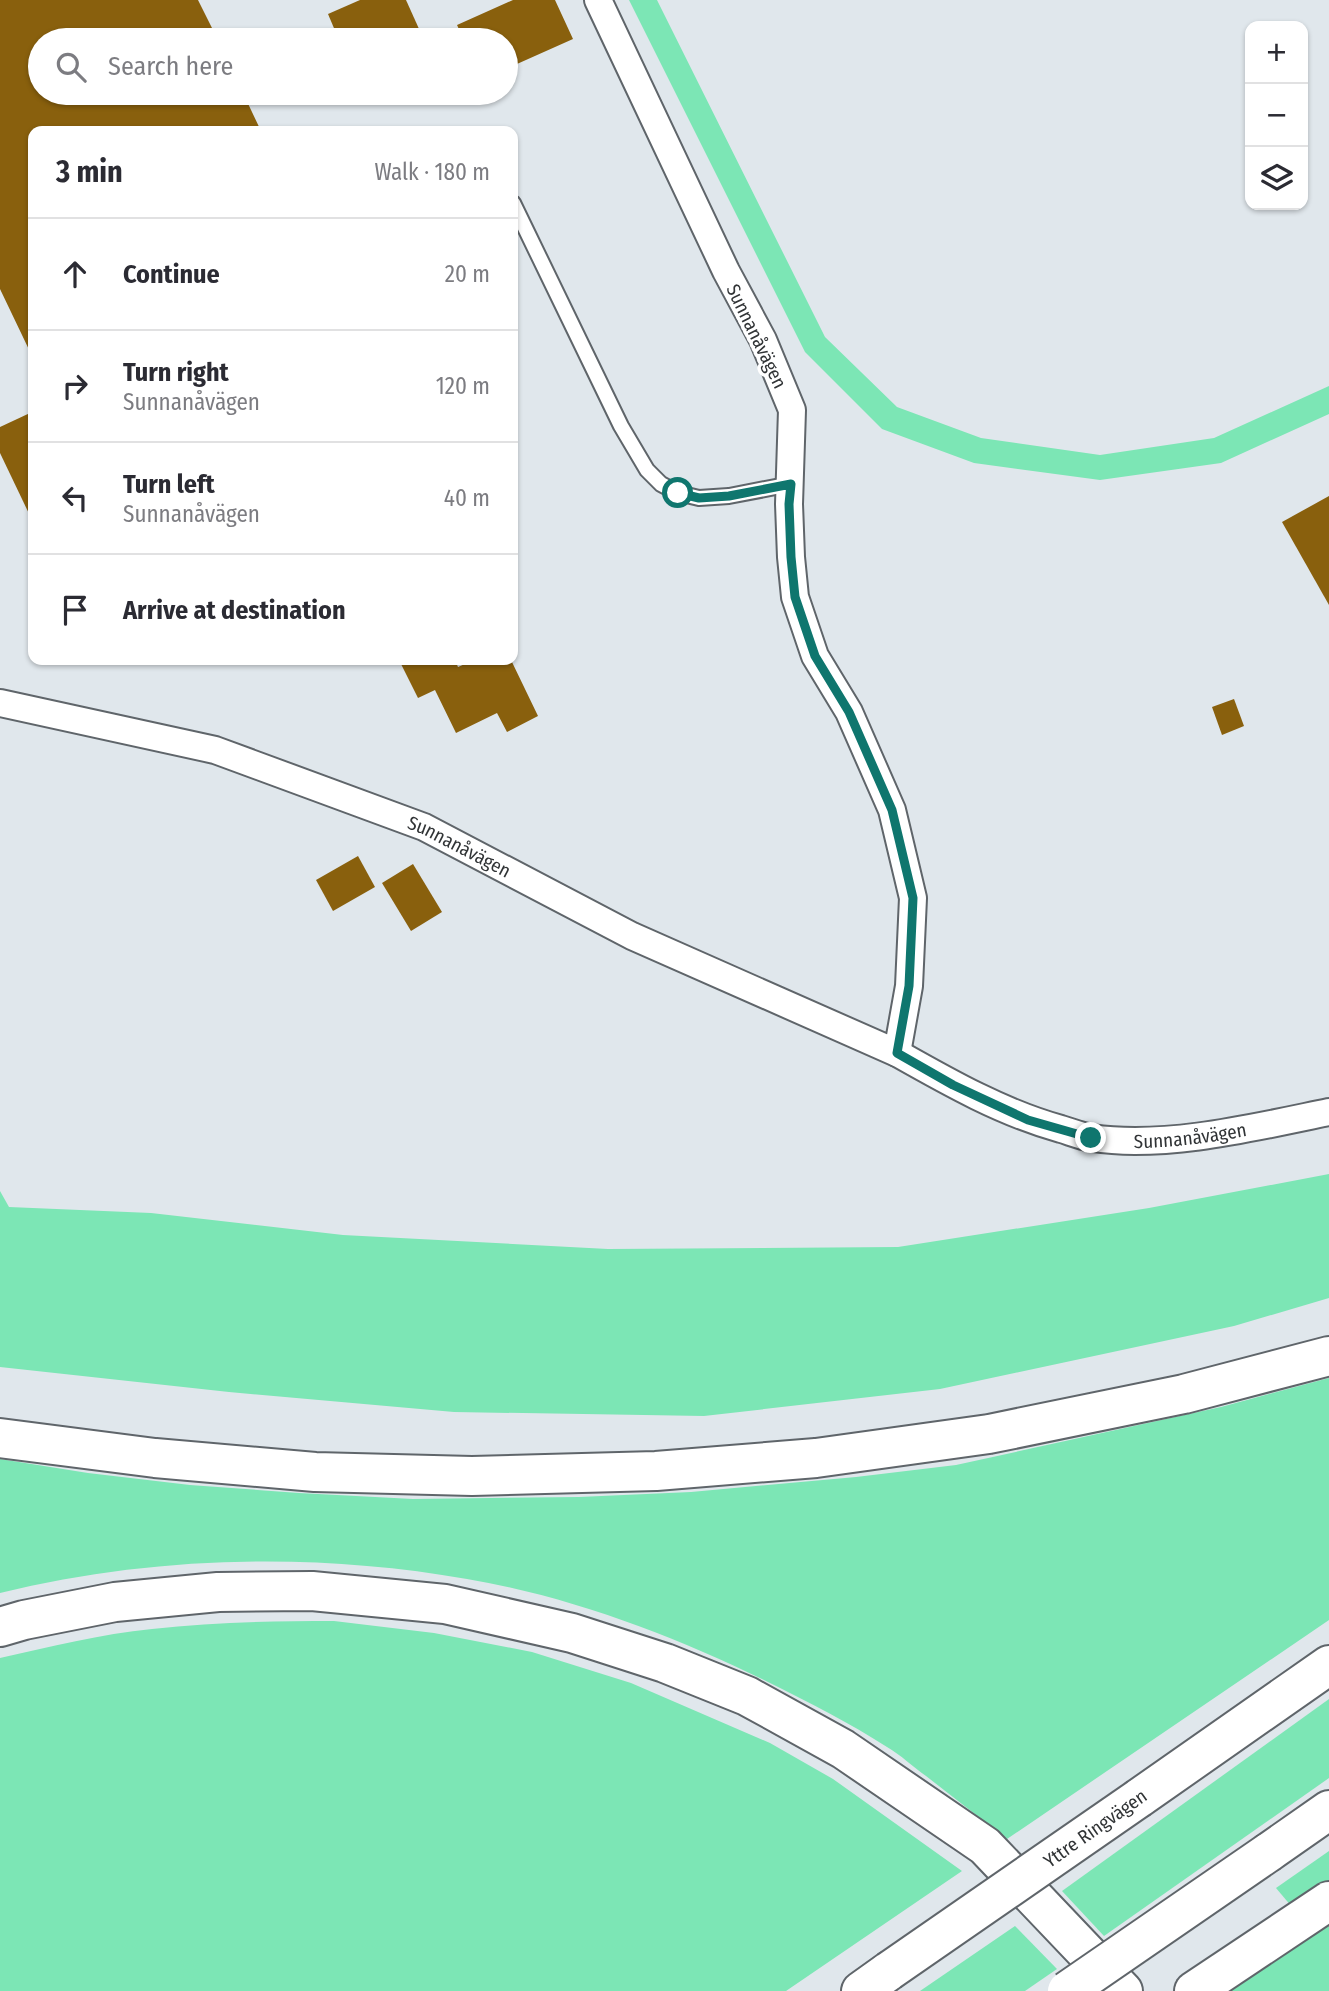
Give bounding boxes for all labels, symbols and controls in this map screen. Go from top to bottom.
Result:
map controls [1245,21,1308,210]
button: + [1245,21,1308,84]
search box [28,28,518,105]
icon: search [52,48,90,86]
text: Search here [108,51,233,82]
button: − [1245,84,1308,147]
button: layers [1245,147,1308,210]
text: 3 min [56,154,123,190]
text: Walk · 180 m [374,158,490,186]
icon: ahead [56,255,94,293]
text: Continue [123,259,220,290]
text: 20 m [445,260,490,288]
street label: Sunnanåvägen [721,280,792,392]
text: Turn right [123,357,229,388]
icon: right [56,367,94,405]
text: 120 m [436,372,490,400]
text: Sunnanåvägen [123,388,260,416]
text: Turn left [123,469,215,500]
route start [662,477,693,508]
icon: left [56,479,94,517]
text: 40 m [444,484,490,512]
text: Sunnanåvägen [123,500,260,528]
icon: arrive [56,591,94,629]
text: Arrive at destination [123,595,346,626]
street label: Sunnanåvägen [404,811,515,883]
street label: Sunnanåvägen [1134,1118,1248,1153]
route end [1075,1122,1106,1153]
street label: Yttre Ringvägen [1039,1784,1151,1872]

